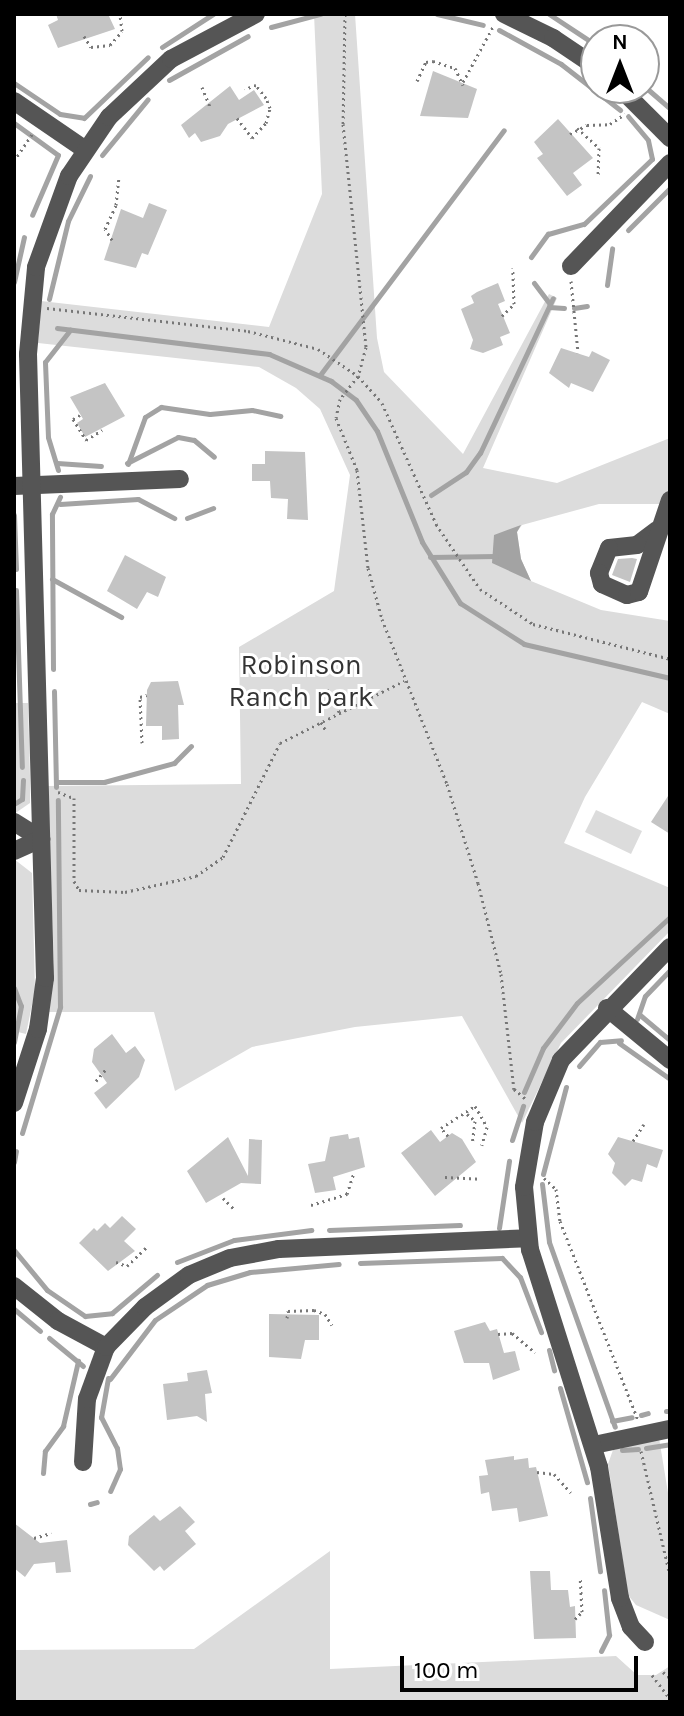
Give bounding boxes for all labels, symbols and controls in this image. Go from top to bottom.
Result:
north arrow [580,24,660,104]
text: N [612,29,628,55]
park label: Robinson Ranch park [228,648,374,714]
scale bar [404,1640,642,1690]
text: 100 m [414,1656,479,1684]

